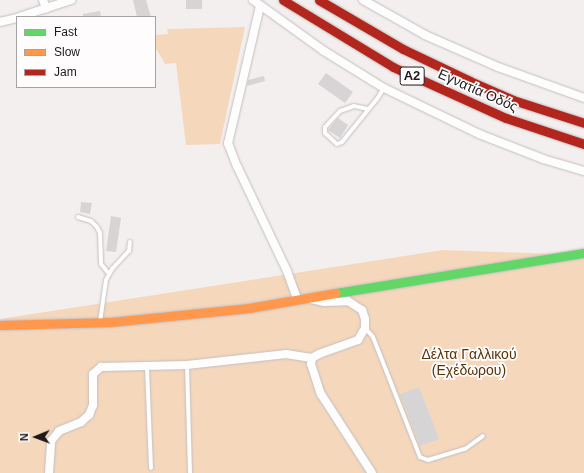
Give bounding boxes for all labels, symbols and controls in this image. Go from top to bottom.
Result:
legend [16,16,156,88]
text: Fast [54,25,77,39]
text: Slow [54,45,80,59]
text: Jam [54,65,77,79]
road number: Α2 [399,65,425,87]
street label: Εγνατία Οδός [436,65,520,115]
park label: Δέλτα Γαλλικού (Εχέδωρου) [421,346,517,378]
north arrow [16,417,56,457]
text: N [18,433,30,441]

